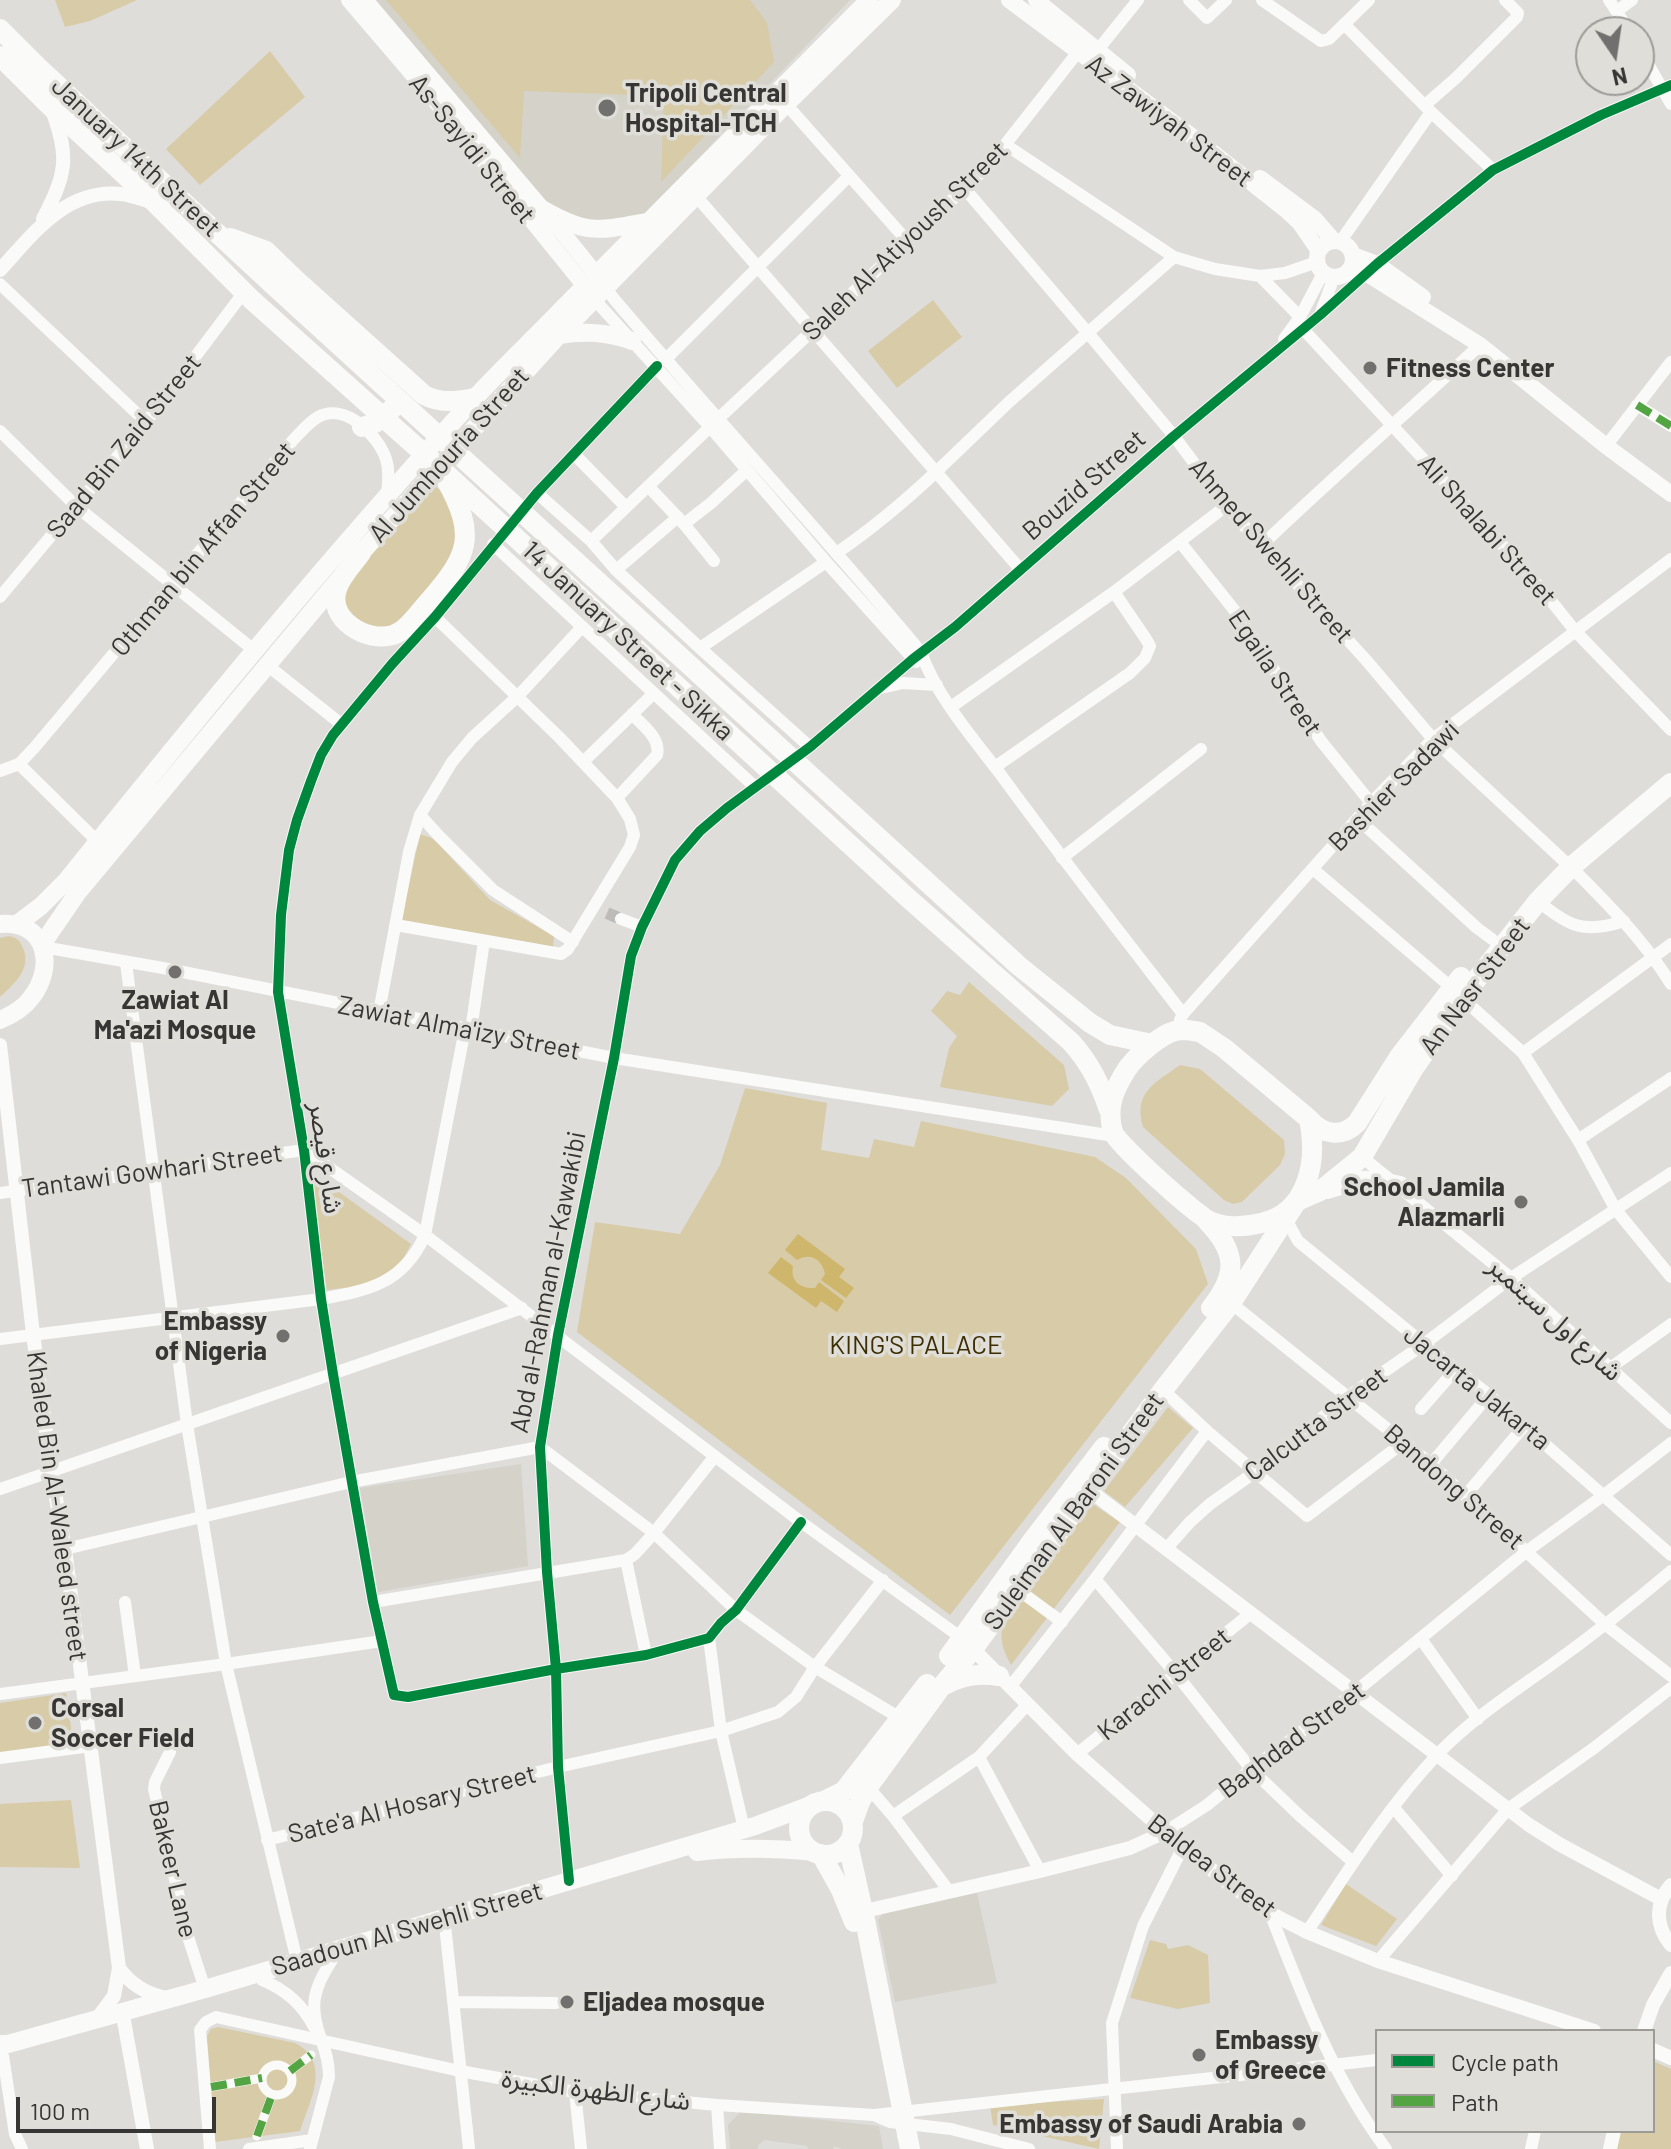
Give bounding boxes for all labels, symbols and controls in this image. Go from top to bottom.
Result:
north arrow [1575,16,1655,96]
street label: Az Zawiyah Street [1080,48,1258,194]
text: N [1610,63,1630,92]
street label: As-Sayidi Street [402,68,542,230]
street label: January 14th Street [45,71,227,243]
place label: Tripoli Central Hospital-TCH [625,77,787,138]
marker: Tripoli Central Hospital-TCH [596,97,618,119]
street label: Saleh Al-Atiyoush Street [796,135,1014,347]
street label: Saad Bin Zaid Street [40,348,208,544]
place label: Fitness Center [1386,352,1554,384]
marker: Fitness Center [1361,359,1379,377]
street label: Al Jumhouria Street [362,361,536,549]
street label: Bouzid Street [1016,423,1152,547]
street label: Othman bin Affan Street [104,435,302,663]
street label: Ali Shalabi Street [1411,448,1563,612]
street label: Ahmed Swehli Street [1182,452,1360,650]
street label: 14 January Street - Sikka [516,535,740,747]
street label: Egaila Street [1222,604,1328,742]
street label: Bashier Sadawi [1322,714,1466,858]
street label: An Nasr Street [1413,911,1537,1061]
marker: Zawiat Al Ma'azi Mosque [166,963,184,981]
place label: Zawiat Al Ma'azi Mosque [94,984,256,1046]
street label: Zawiat Alma'izy Street [335,989,583,1067]
street label: شارع قيصر [303,1100,349,1216]
street label: Abd al-Rahman al-Kawakibi [503,1129,593,1435]
street label: Tantawi Gowhari Street [20,1137,284,1205]
place label: School Jamila Alazmarli [1344,1171,1505,1232]
marker: School Jamila Alazmarli [1512,1193,1530,1211]
street label: شارع اول سبتمبر [1481,1250,1629,1388]
place label: Embassy of Nigeria [155,1305,267,1366]
street label: Jacarta Jakarta [1397,1319,1557,1457]
marker: Embassy of Nigeria [274,1327,292,1345]
park label: KING'S PALACE [829,1329,1003,1361]
street label: Khaled Bin Al-Waleed street [20,1349,94,1663]
street label: Calcutta Street [1238,1360,1394,1488]
street label: Suleiman Al Baroni Street [977,1386,1171,1636]
street label: Bandong Street [1377,1418,1531,1556]
street label: Karachi Street [1091,1621,1237,1747]
street label: Baghdad Street [1213,1675,1371,1805]
place label: Corsal Soccer Field [51,1692,194,1754]
marker: Corsal Soccer Field [26,1714,44,1732]
street label: Sate'a Al Hosary Street [285,1758,539,1850]
street label: Bakeer Lane [142,1797,204,1941]
street label: Baldea Street [1142,1808,1282,1924]
street label: Saadoun Al Swehli Street [268,1875,546,1983]
place label: Eljadea mosque [583,1986,765,2018]
marker: Eljadea mosque [558,1993,576,2011]
place label: Embassy of Greece [1215,2024,1326,2086]
legend [1375,2029,1655,2133]
marker: Embassy of Greece [1190,2046,1208,2064]
text: Cycle path [1451,2047,1559,2076]
street label: شارع الظهرة الكبيرة [500,2063,692,2117]
scale bar [20,2081,220,2131]
text: Path [1451,2087,1499,2116]
text: 100 m [30,2096,90,2125]
place label: Embassy of Saudi Arabia [999,2108,1283,2140]
marker: Embassy of Saudi Arabia [1290,2115,1308,2133]

